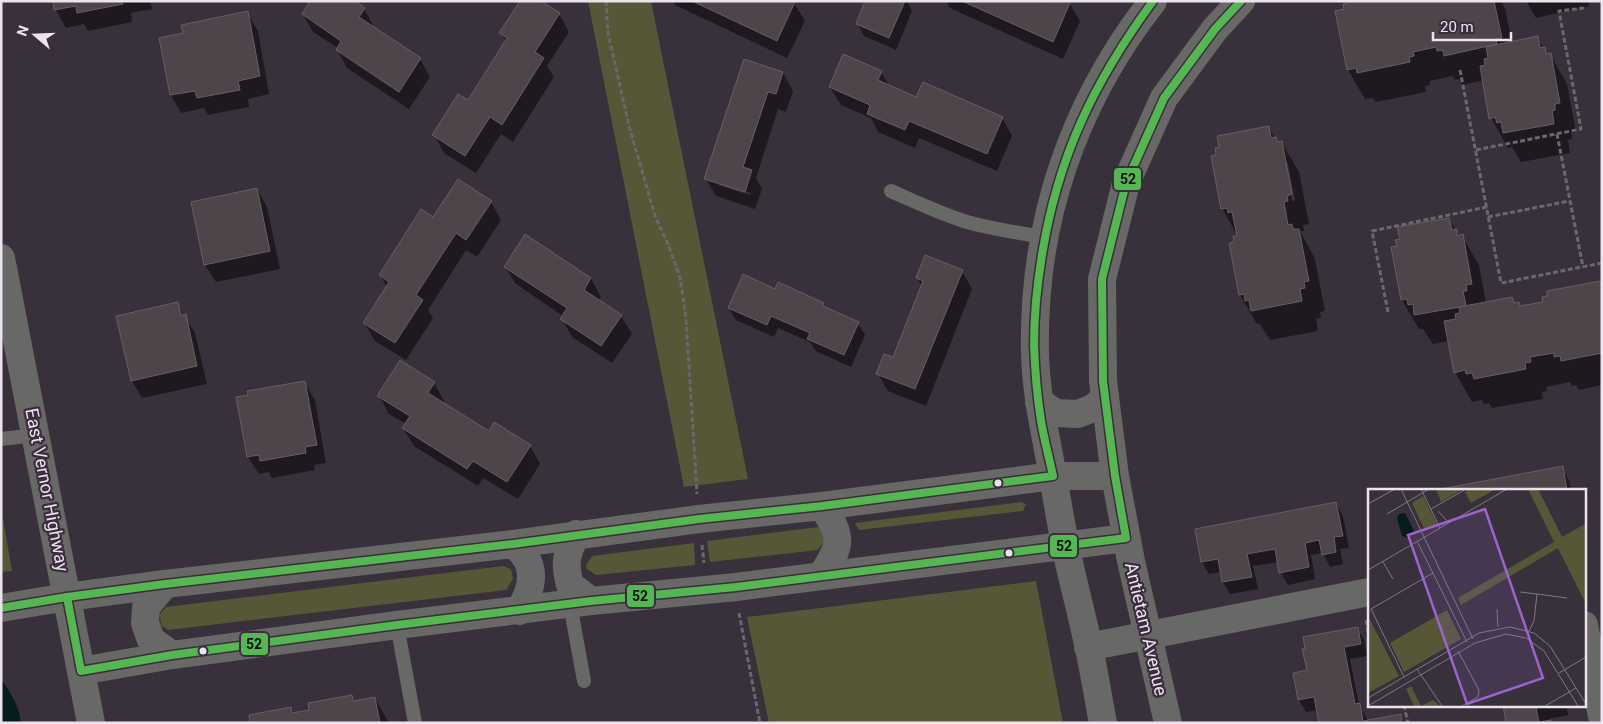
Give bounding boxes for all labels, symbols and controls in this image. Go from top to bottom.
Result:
north arrow [10,10,60,60]
scale bar [1433,10,1510,42]
text: 20 m [1440,18,1474,36]
text: N [14,23,32,38]
line badge: 52 [1113,167,1142,191]
text: 52 [1120,171,1136,187]
street label: East Vernor Highway [21,406,74,574]
unlabelled marker [993,478,1003,488]
inset map [1368,489,1586,706]
line badge: 52 [1049,534,1078,558]
text: 52 [1056,538,1072,554]
unlabelled marker [1004,548,1014,558]
street label: Antietam Avenue [1121,560,1172,698]
line badge: 52 [626,584,655,608]
text: 52 [632,588,648,604]
line badge: 52 [240,632,269,656]
text: 52 [246,636,262,652]
unlabelled marker [198,646,208,656]

